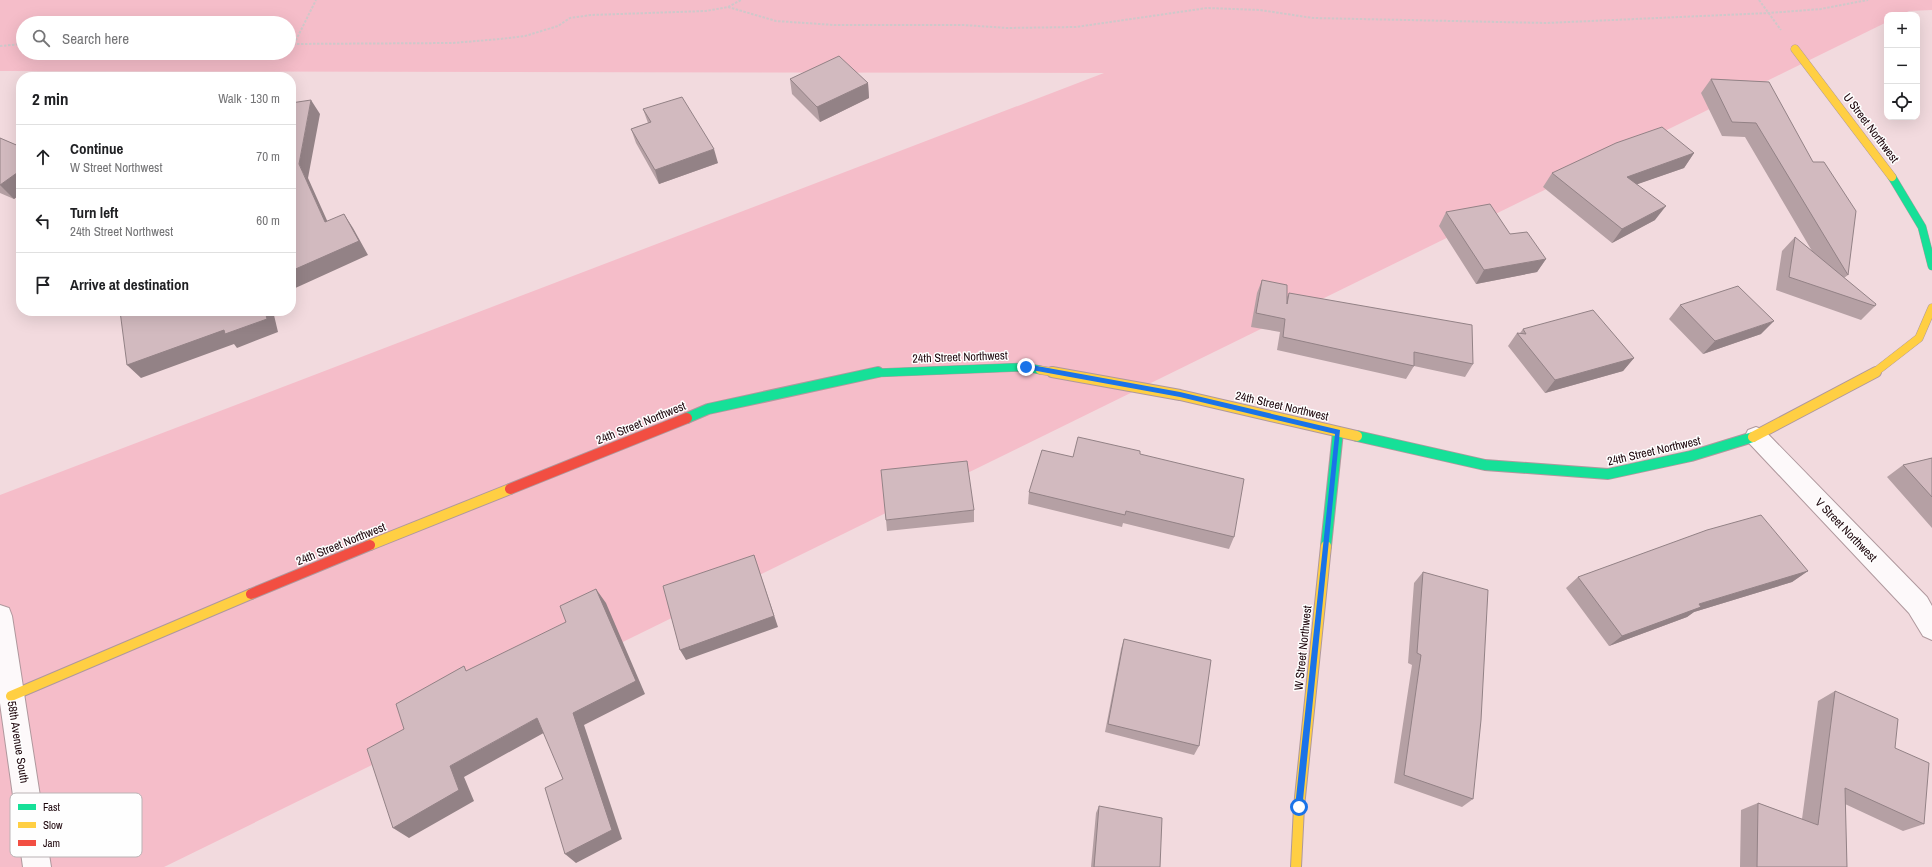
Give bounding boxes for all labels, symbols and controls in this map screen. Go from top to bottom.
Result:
map controls [1884,12,1920,120]
button: + [1884,12,1920,48]
search box [16,16,296,60]
icon: search [30,27,52,49]
text: Search here [62,28,129,49]
button: − [1884,48,1920,84]
button: locate [1884,84,1920,120]
text: 2 min [32,87,68,110]
text: Walk · 130 m [218,90,280,107]
street label: U Street Northwest [1840,90,1903,166]
text: Continue [70,138,123,159]
icon: ahead [32,146,54,168]
text: 70 m [256,148,280,165]
text: W Street Northwest [70,159,162,176]
text: Turn left [70,202,118,223]
icon: left [32,210,54,232]
text: 60 m [256,212,280,229]
text: 24th Street Northwest [70,223,173,240]
icon: arrive [32,274,54,296]
text: Arrive at destination [70,274,189,295]
street label: 24th Street Northwest [912,347,1008,367]
route end [1017,358,1035,376]
street label: 24th Street Northwest [1234,387,1330,425]
street label: 24th Street Northwest [594,398,688,448]
street label: 24th Street Northwest [1606,432,1702,470]
street label: V Street Northwest [1812,495,1881,565]
street label: 24th Street Northwest [294,519,388,569]
street label: W Street Northwest [1291,604,1315,691]
street label: 58th Avenue South [4,700,32,784]
legend [10,793,142,857]
route start [1290,798,1308,816]
text: Fast [43,800,61,814]
text: Slow [43,818,63,832]
text: Jam [43,836,60,850]

